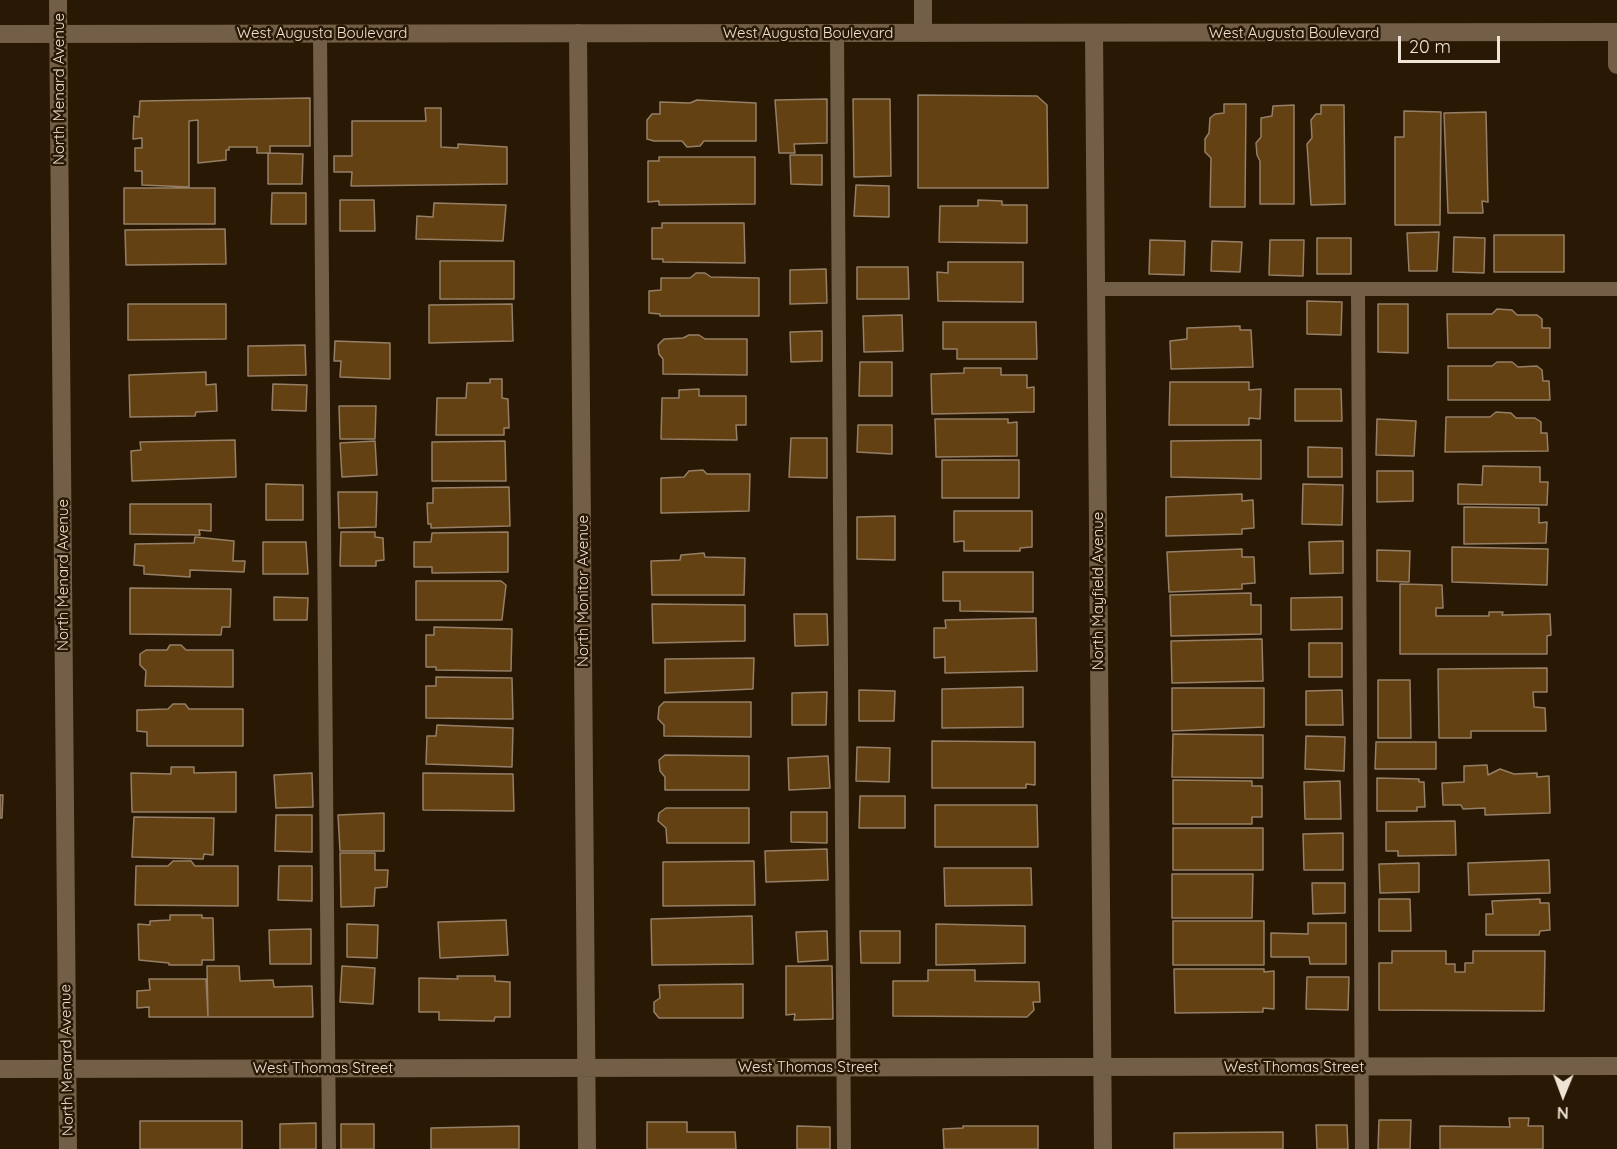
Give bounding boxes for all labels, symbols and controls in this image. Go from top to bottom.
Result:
street label: North Menard Avenue [50,13,68,165]
street label: West Augusta Boulevard [237,24,407,42]
street label: West Augusta Boulevard [723,24,893,42]
street label: West Augusta Boulevard [1209,24,1379,42]
scale bar [1401,24,1503,62]
text: 20 m [1409,35,1451,58]
street label: North Menard Avenue [54,499,72,651]
street label: North Mayfield Avenue [1089,512,1107,670]
street label: North Monitor Avenue [574,515,592,667]
street label: North Menard Avenue [57,984,77,1136]
street label: West Thomas Street [738,1058,878,1076]
street label: West Thomas Street [1224,1058,1364,1076]
street label: West Thomas Street [253,1059,393,1077]
north arrow [1533,1065,1593,1125]
text: N [1557,1103,1569,1123]

